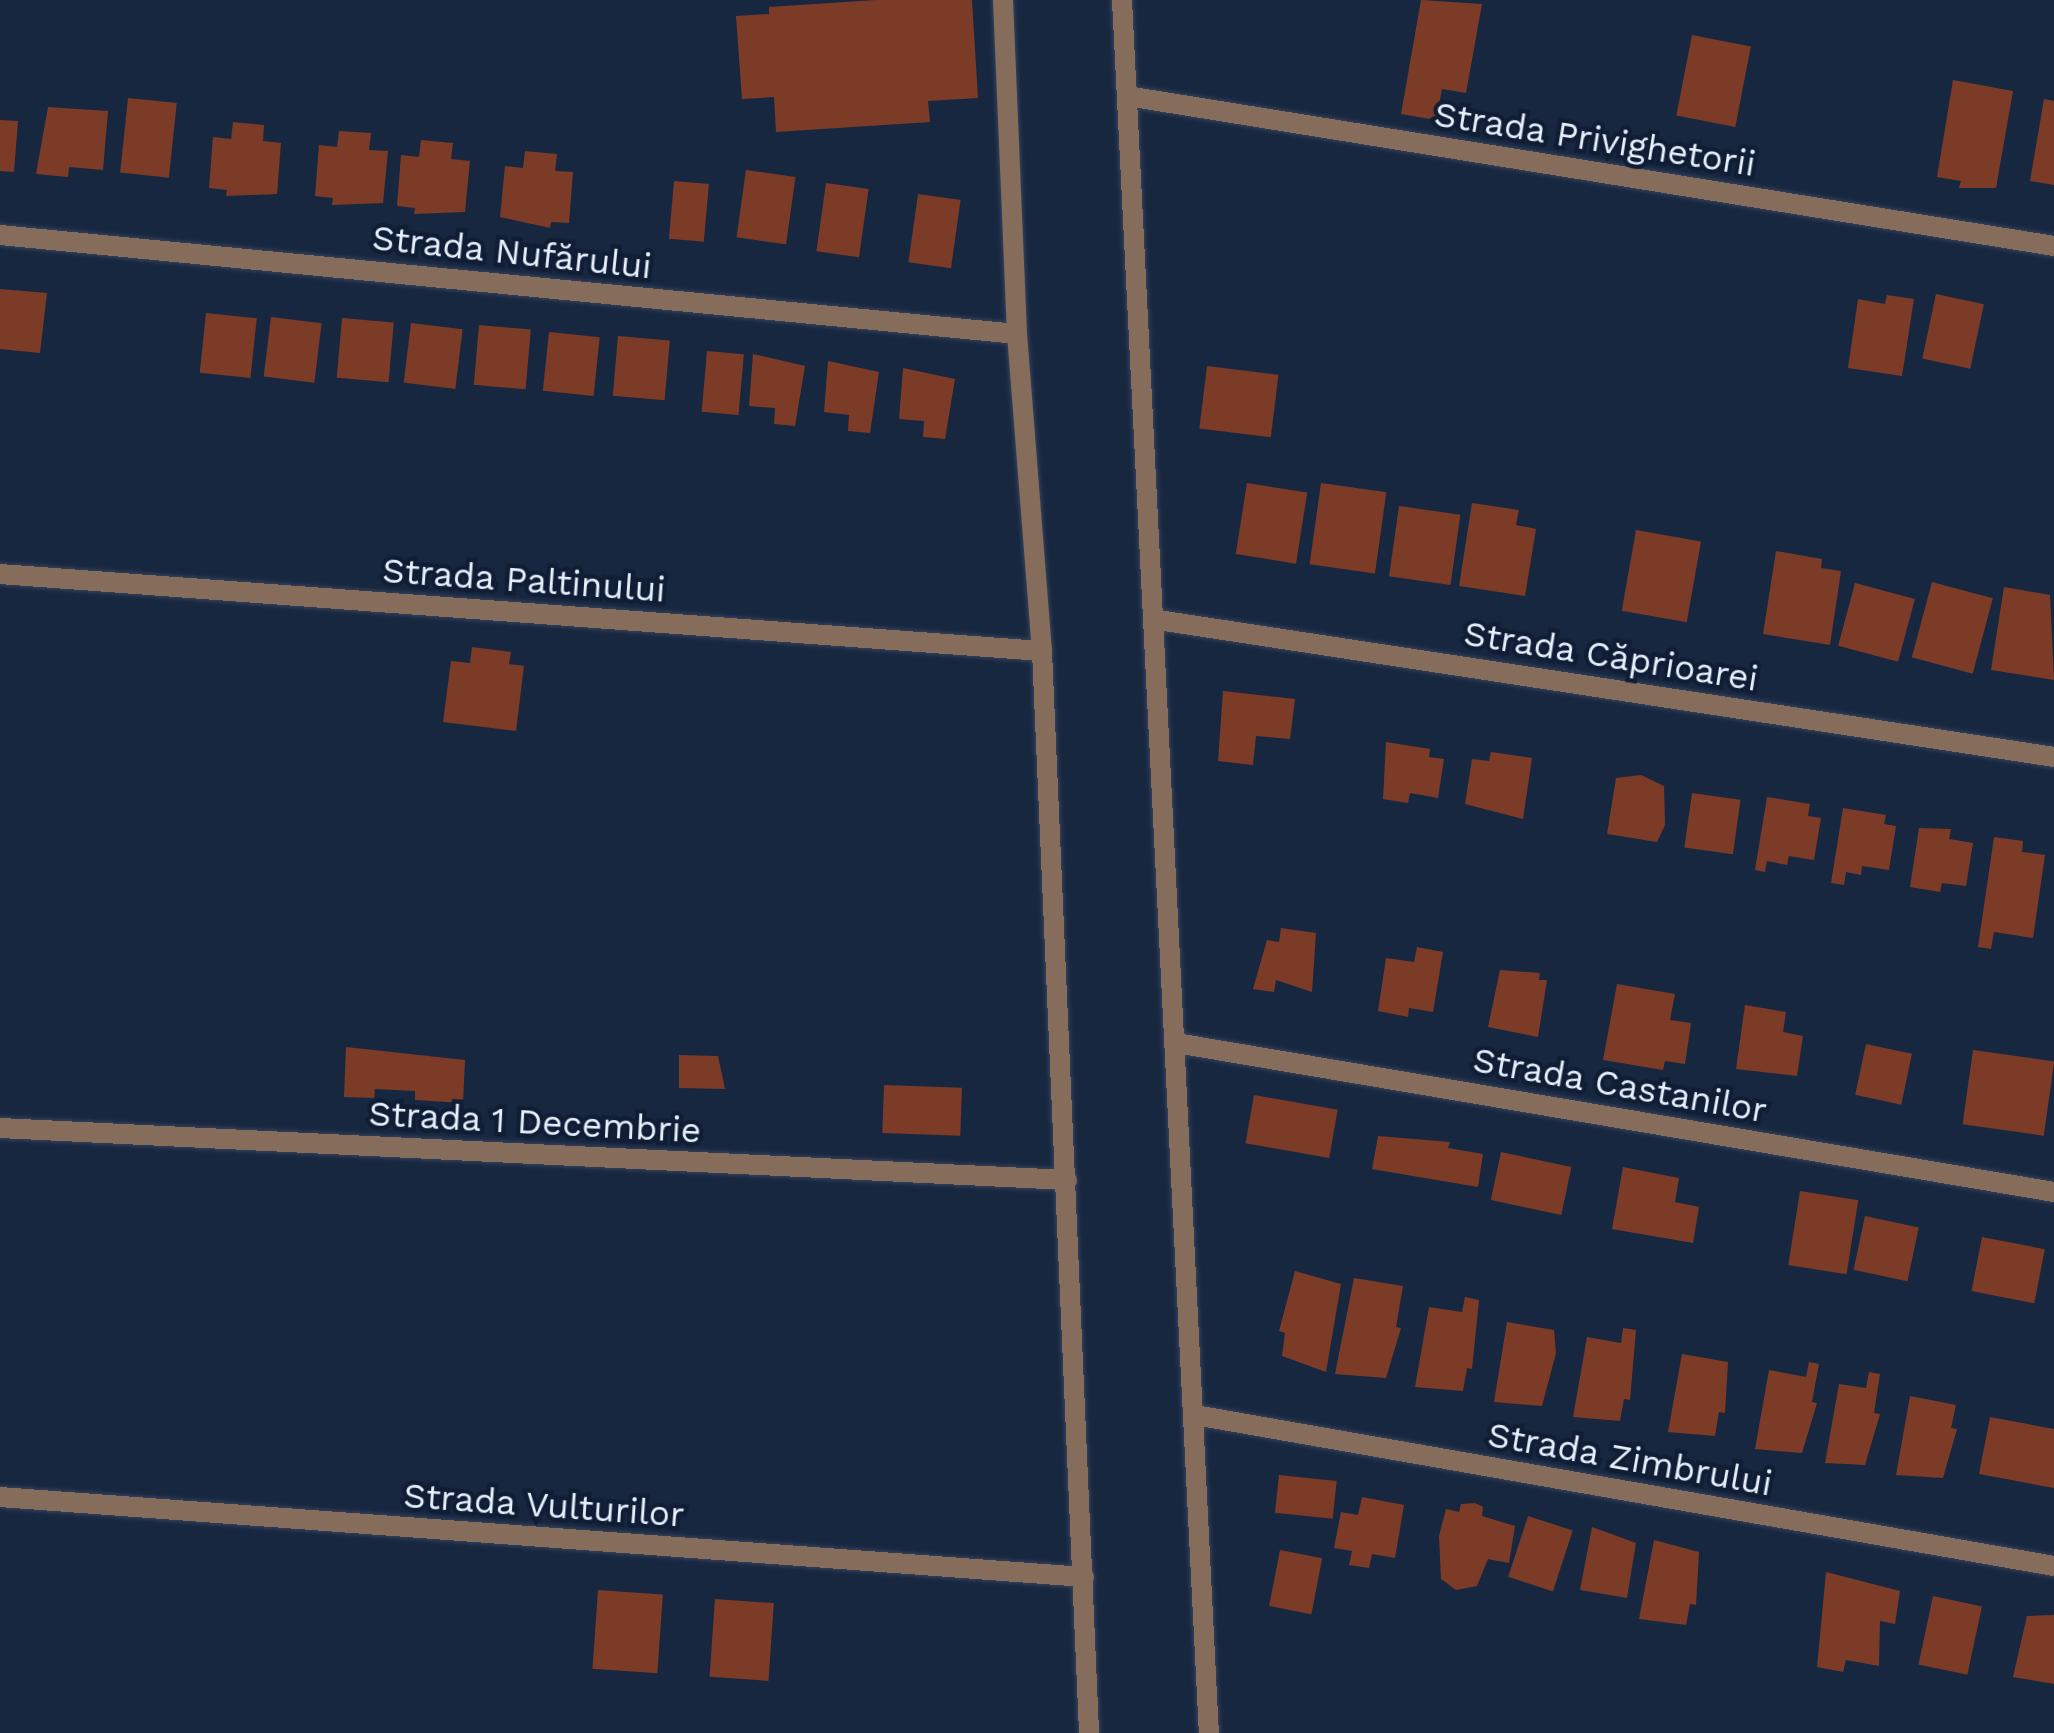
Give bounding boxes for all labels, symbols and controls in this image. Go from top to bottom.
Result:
street label: Strada Privighetorii [1431,93,1759,185]
street label: Strada Nufărului [370,216,654,288]
street label: Strada Paltinului [381,549,667,611]
street label: Strada Căprioarei [1461,612,1761,700]
street label: Strada Castanilor [1470,1038,1770,1132]
street label: Strada 1 Decembrie [367,1092,703,1152]
street label: Strada Zimbrului [1484,1413,1776,1505]
street label: Strada Vulturilor [401,1474,687,1536]

